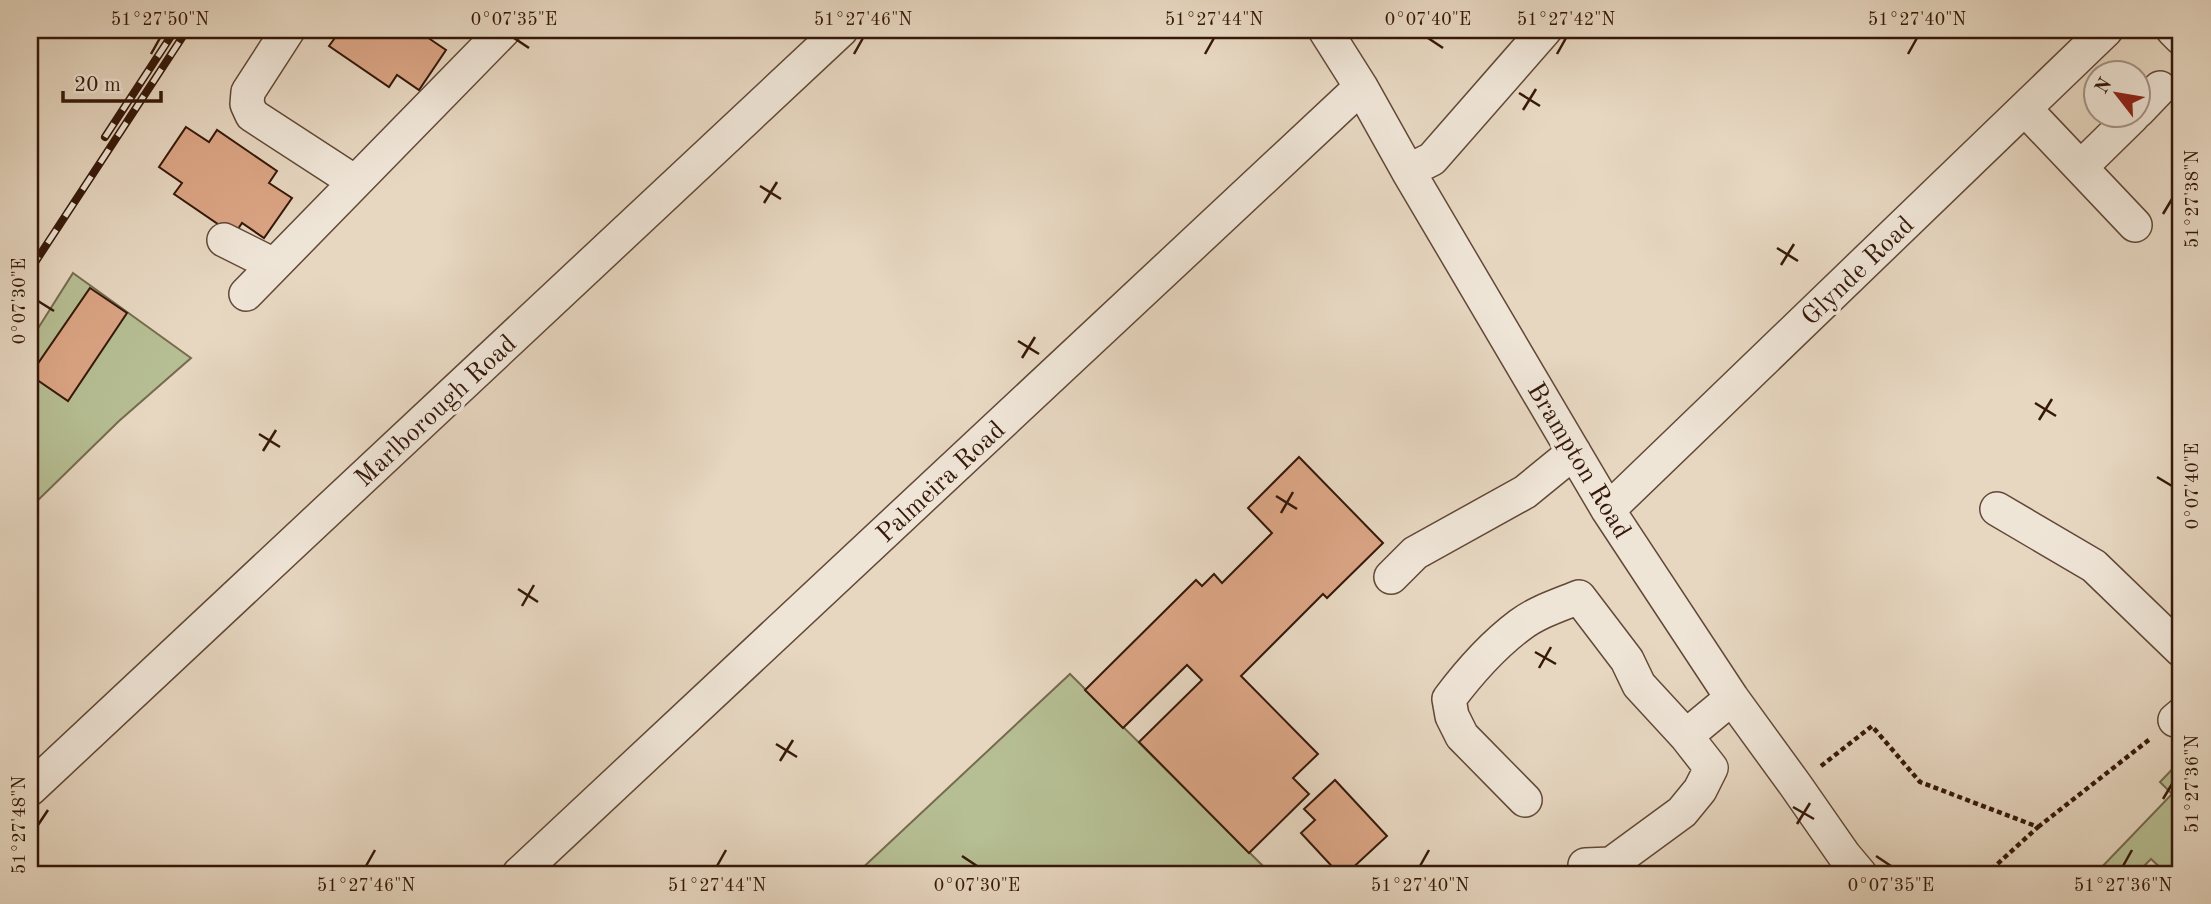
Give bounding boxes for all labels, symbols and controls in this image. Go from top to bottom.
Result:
text: 51°27'50"N [111,11,209,29]
text: 0°07'35"E [471,11,557,29]
text: 51°27'46"N [814,11,912,29]
text: 51°27'44"N [1165,11,1263,29]
text: 0°07'40"E [1385,11,1471,29]
text: 51°27'42"N [1517,11,1615,29]
text: 51°27'40"N [1868,11,1966,29]
scale bar [63,60,161,104]
north arrow [2082,60,2152,130]
text: 20 m [74,75,121,96]
text: N [2093,75,2117,98]
text: 51°27'38"N [2184,150,2202,248]
street label: Glynde Road [1797,212,1919,331]
text: 0°07'30"E [11,258,29,344]
street label: Marlborough Road [351,331,522,492]
street label: Brampton Road [1522,379,1635,544]
street label: Palmeira Road [872,417,1010,548]
text: 0°07'40"E [2184,443,2202,529]
text: 51°27'36"N [2184,735,2202,833]
text: 51°27'48"N [11,776,29,874]
text: 51°27'46"N [317,877,415,895]
text: 51°27'44"N [668,877,766,895]
text: 0°07'30"E [934,877,1020,895]
text: 51°27'40"N [1371,877,1469,895]
text: 0°07'35"E [1848,877,1934,895]
text: 51°27'36"N [2074,877,2172,895]

